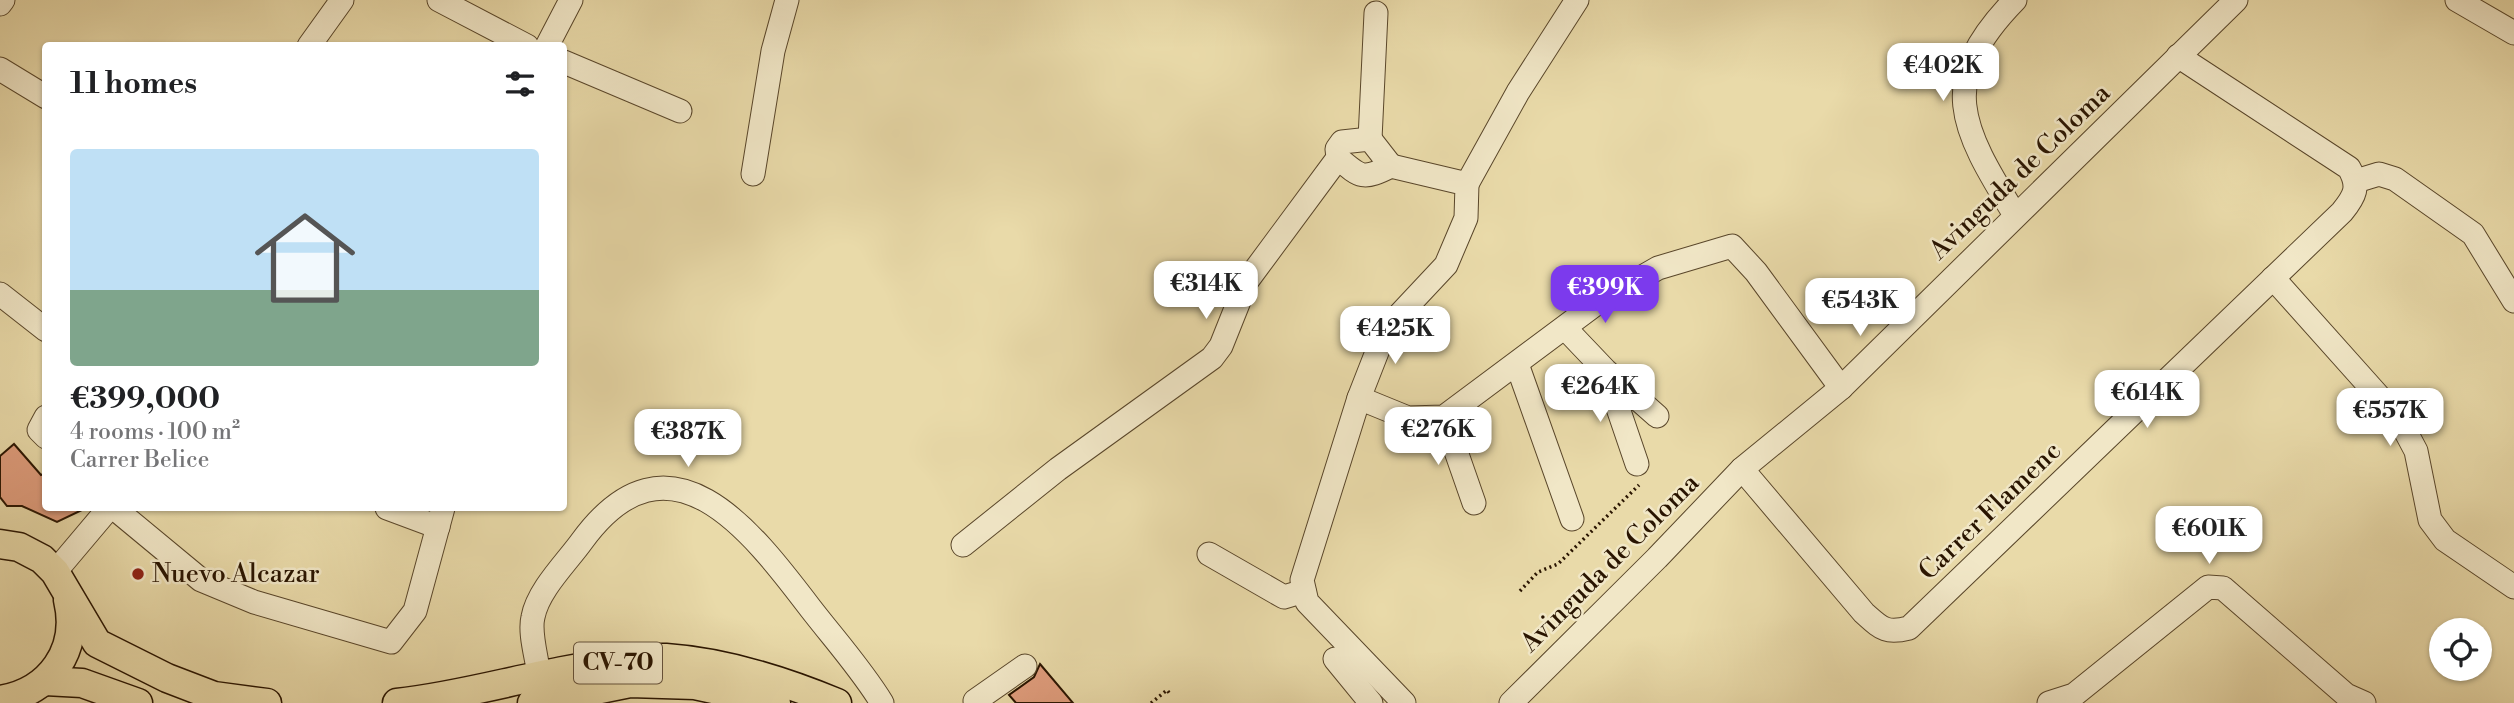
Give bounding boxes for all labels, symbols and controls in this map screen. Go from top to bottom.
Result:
pin: €402K [1894,43,1992,103]
text: €402K [1903,52,1983,80]
text: 11 homes [70,65,197,103]
icon: filters [501,65,539,103]
street label: Avinguda de Coloma [1922,77,2118,267]
icon: home [242,195,368,321]
pin: €314K [1157,262,1255,321]
pin: €399K [1556,266,1654,325]
text: €314K [1170,270,1242,298]
text: €399K [1567,274,1643,302]
pin: €543K [1811,278,1909,338]
text: €543K [1821,287,1899,315]
pin: €425K [1346,306,1444,366]
text: €425K [1356,315,1434,343]
pin: €264K [1551,364,1649,424]
pin: €614K [2098,370,2196,430]
text: €264K [1561,373,1639,401]
text: €614K [2111,379,2183,407]
text: €399,000 [70,380,220,418]
pin: €557K [2341,388,2439,448]
text: €557K [2353,397,2427,425]
pin: €276K [1389,407,1487,467]
pin: €387K [639,410,737,469]
text: €276K [1401,416,1475,444]
text: 4 rooms · 100 m² [70,418,240,446]
text: €387K [650,418,726,446]
street label: Carrer Flamenc [1912,435,2068,587]
text: Carrer Belice [70,446,209,474]
street label: Avinguda de Coloma [1513,467,1706,660]
pin: €601K [2160,506,2258,566]
text: €601K [2171,515,2247,543]
place label: Nuevo Alcazar [152,558,320,590]
marker: Nuevo Alcazar [130,566,146,582]
map controls [2429,618,2492,681]
button: locate [2429,618,2492,681]
road number: CV-70 [574,642,662,684]

